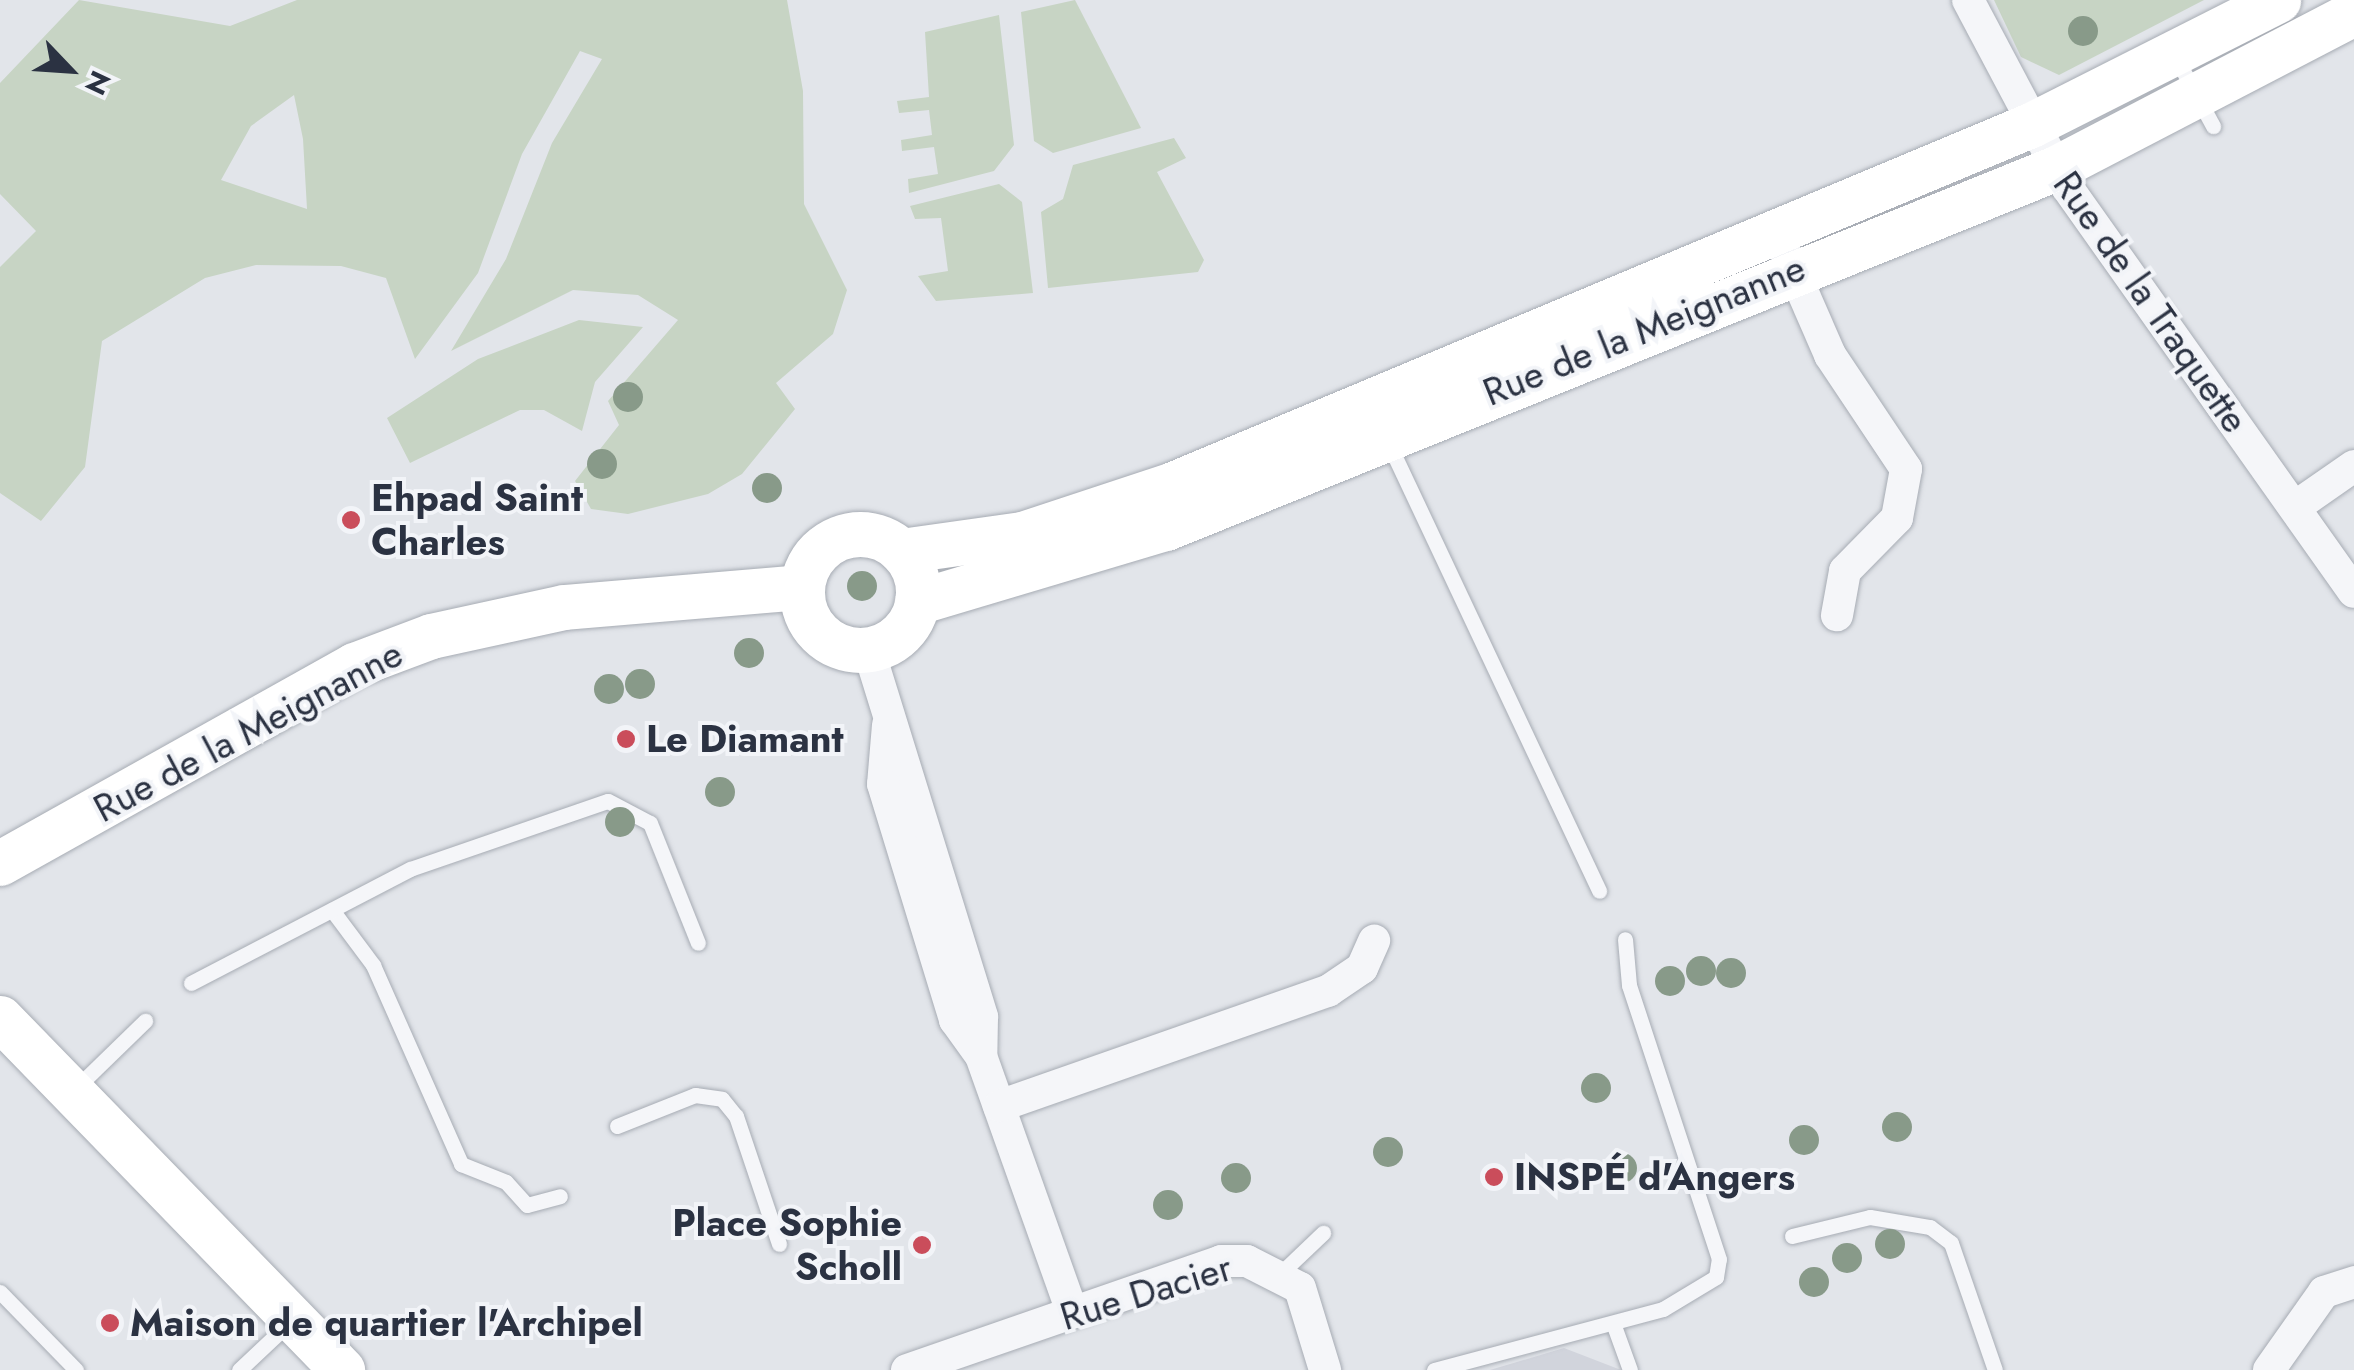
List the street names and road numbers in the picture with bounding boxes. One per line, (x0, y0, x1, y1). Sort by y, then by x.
street label: Rue de la Traquette (2044, 163, 2258, 441)
street label: Rue de la Meignanne (1477, 245, 1811, 415)
street label: Rue de la Meignanne (86, 630, 410, 832)
street label: Rue Dacier (1055, 1244, 1237, 1340)

